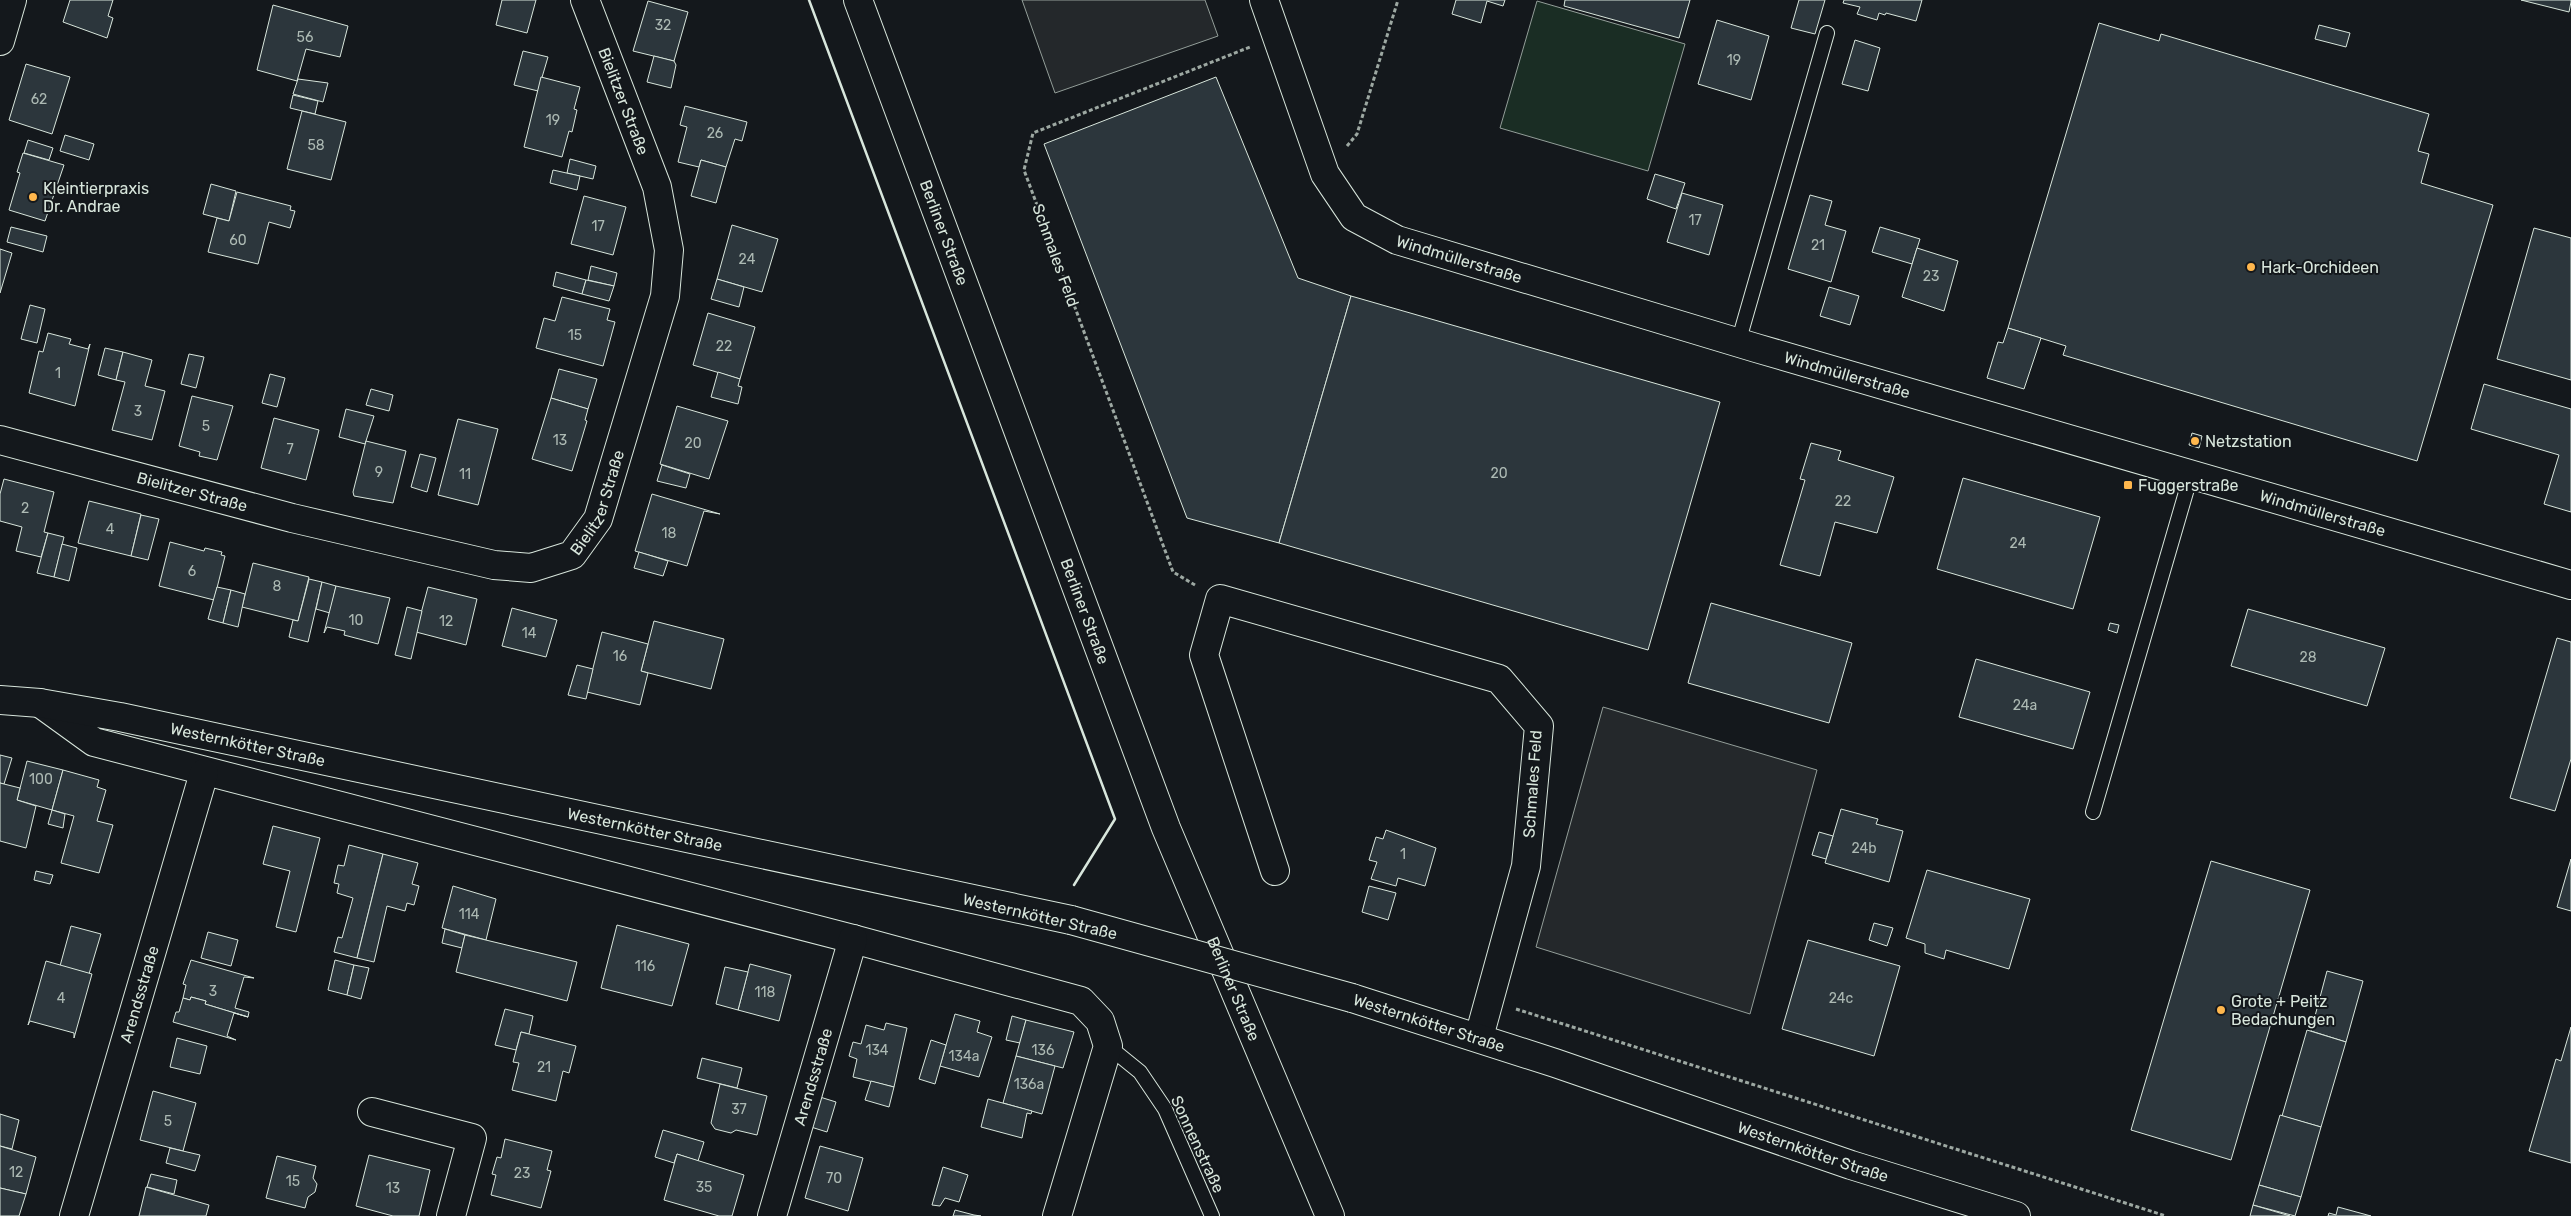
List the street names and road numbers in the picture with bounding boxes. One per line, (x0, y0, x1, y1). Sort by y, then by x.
street label: Bielitzer Straße (594, 45, 653, 158)
street label: Berliner Straße (916, 177, 972, 288)
street label: Schmales Feld (1028, 201, 1083, 309)
street label: Windmüllerstraße (1394, 231, 1524, 287)
street label: Windmüllerstraße (1782, 348, 1912, 402)
street label: Bielitzer Straße (566, 448, 628, 559)
street label: Bielitzer Straße (135, 468, 250, 516)
street label: Windmüllerstraße (2257, 486, 2388, 541)
street label: Berliner Straße (1057, 556, 1113, 667)
street label: Westernkötter Straße (168, 719, 327, 771)
street label: Schmales Feld (1519, 729, 1546, 839)
street label: Westernkötter Straße (565, 804, 724, 855)
street label: Westernkötter Straße (961, 889, 1119, 944)
street label: Berliner Straße (1203, 934, 1264, 1044)
street label: Arendsstraße (116, 943, 163, 1045)
street label: Westernkötter Straße (1351, 990, 1507, 1056)
street label: Arendsstraße (790, 1026, 836, 1128)
street label: Sonnenstraße (1167, 1093, 1228, 1196)
street label: Westernkötter Straße (1735, 1118, 1891, 1186)

